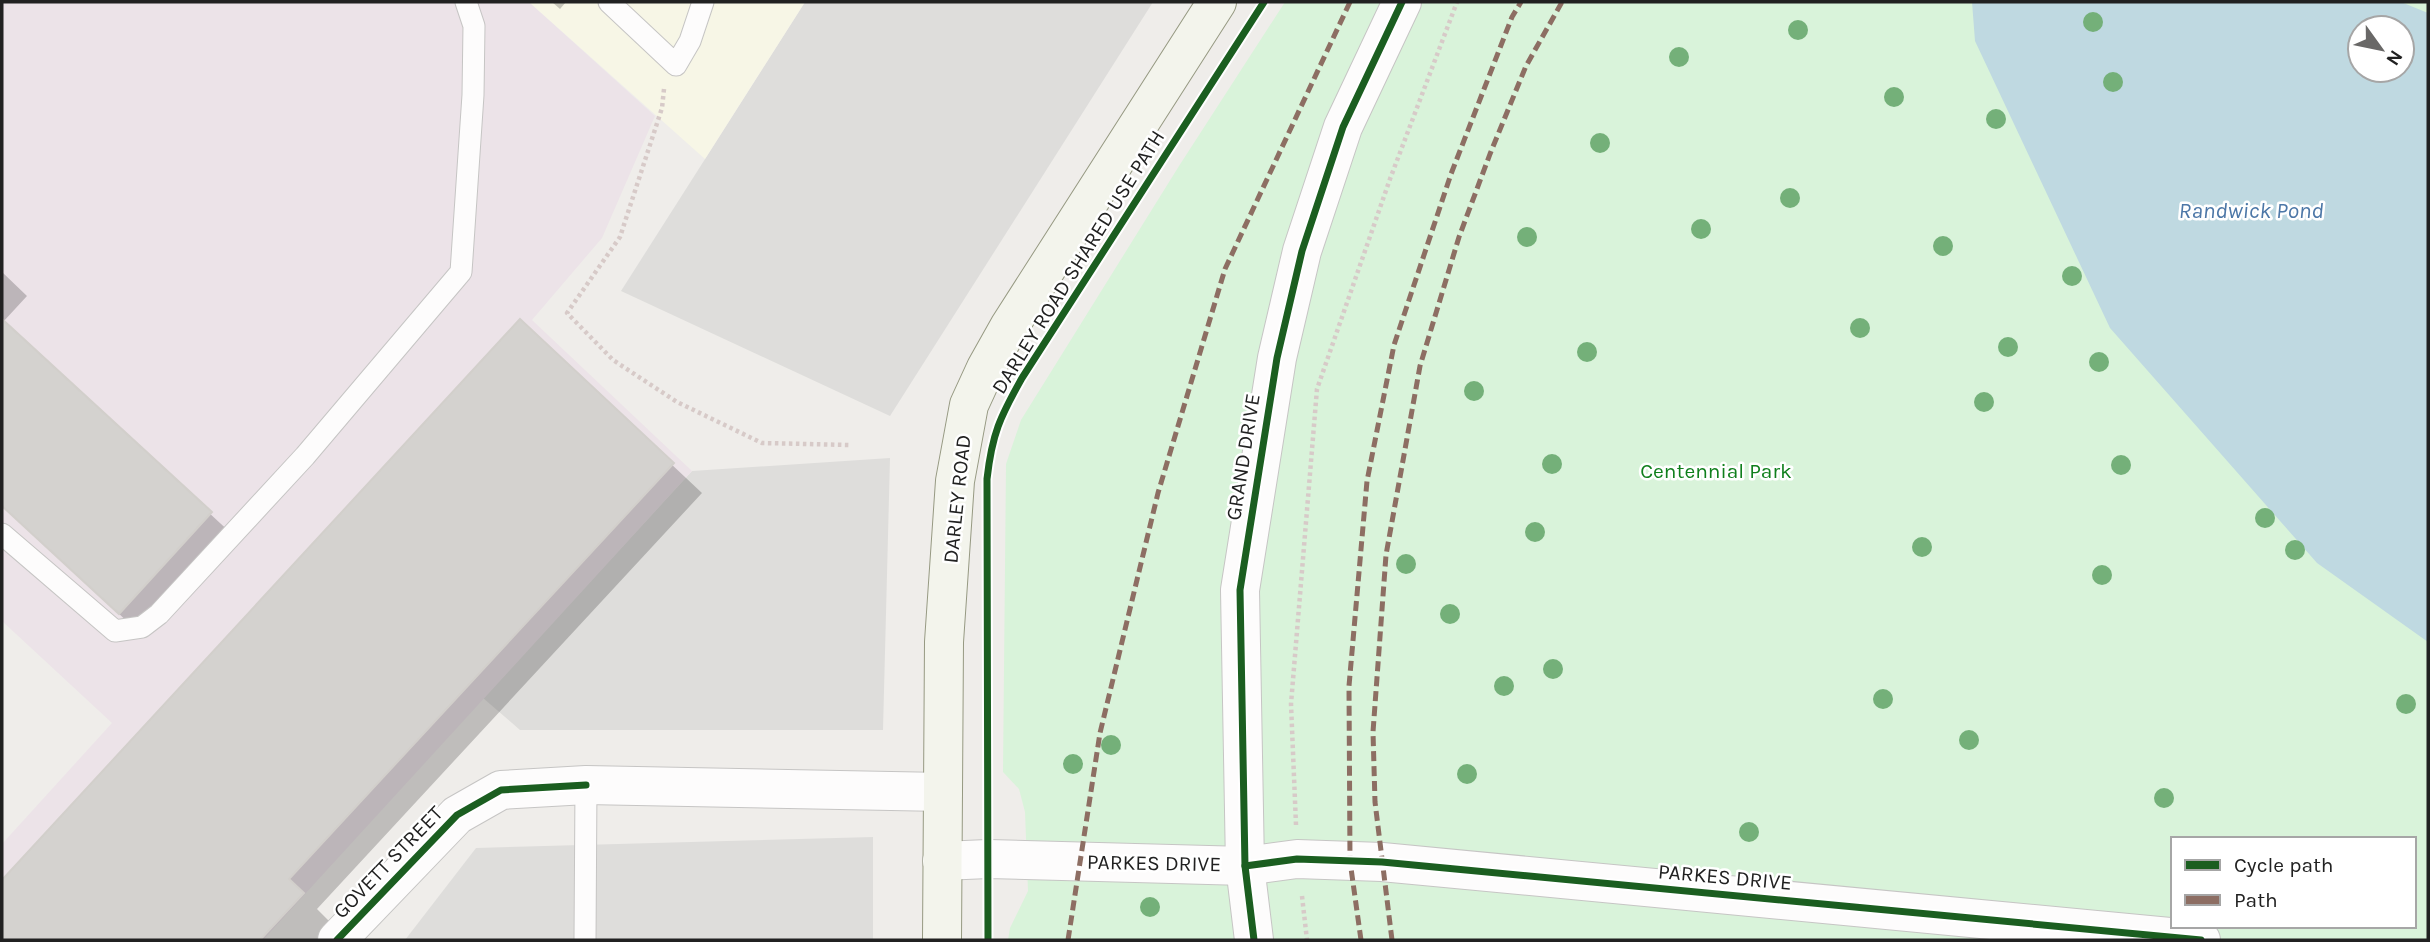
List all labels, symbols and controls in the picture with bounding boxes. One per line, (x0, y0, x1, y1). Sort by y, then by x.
north arrow (2346, 14, 2416, 84)
text: N (2381, 46, 2407, 69)
street label: DARLEY ROAD SHARED USE PATH (987, 126, 1169, 398)
water label: Randwick Pond (2178, 197, 2324, 224)
street label: GRAND DRIVE (1221, 392, 1265, 522)
street label: DARLEY ROAD (938, 433, 976, 565)
park label: Centennial Park (1640, 459, 1792, 483)
street label: GOVETT STREET (328, 801, 448, 923)
legend (2171, 837, 2416, 928)
street label: PARKES DRIVE (1087, 850, 1221, 876)
text: Cycle path (2234, 853, 2334, 877)
street label: PARKES DRIVE (1657, 859, 1793, 895)
text: Path (2234, 888, 2278, 912)

